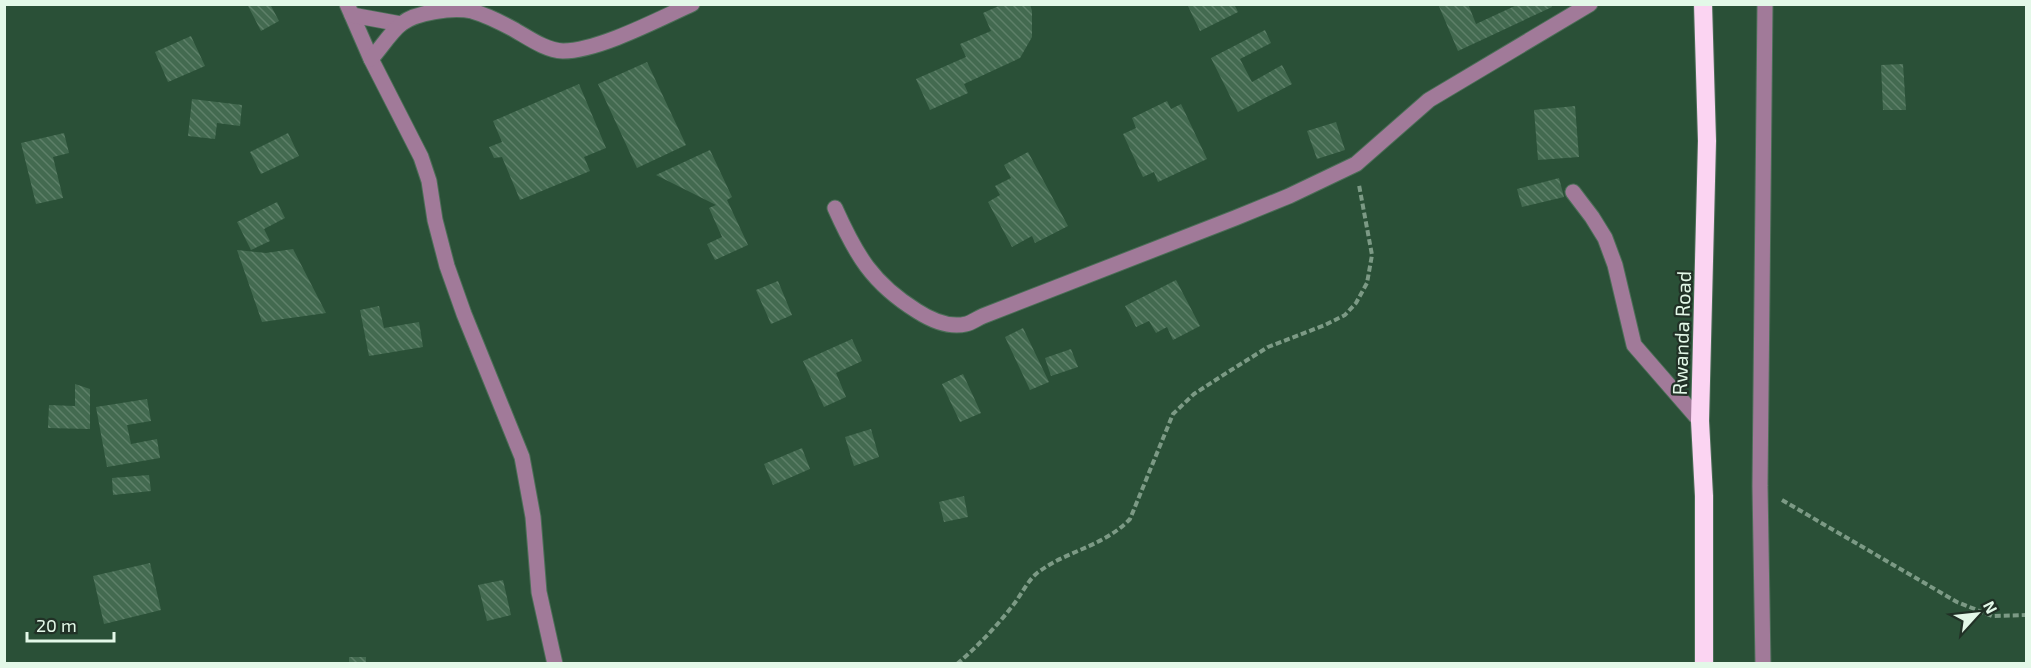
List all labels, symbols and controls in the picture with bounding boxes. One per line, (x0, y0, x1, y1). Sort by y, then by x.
street label: Rwanda Road (1667, 270, 1695, 396)
north arrow (1947, 584, 2007, 644)
text: N (1980, 597, 2002, 616)
scale bar (27, 605, 114, 643)
text: 20 m (36, 614, 77, 636)

